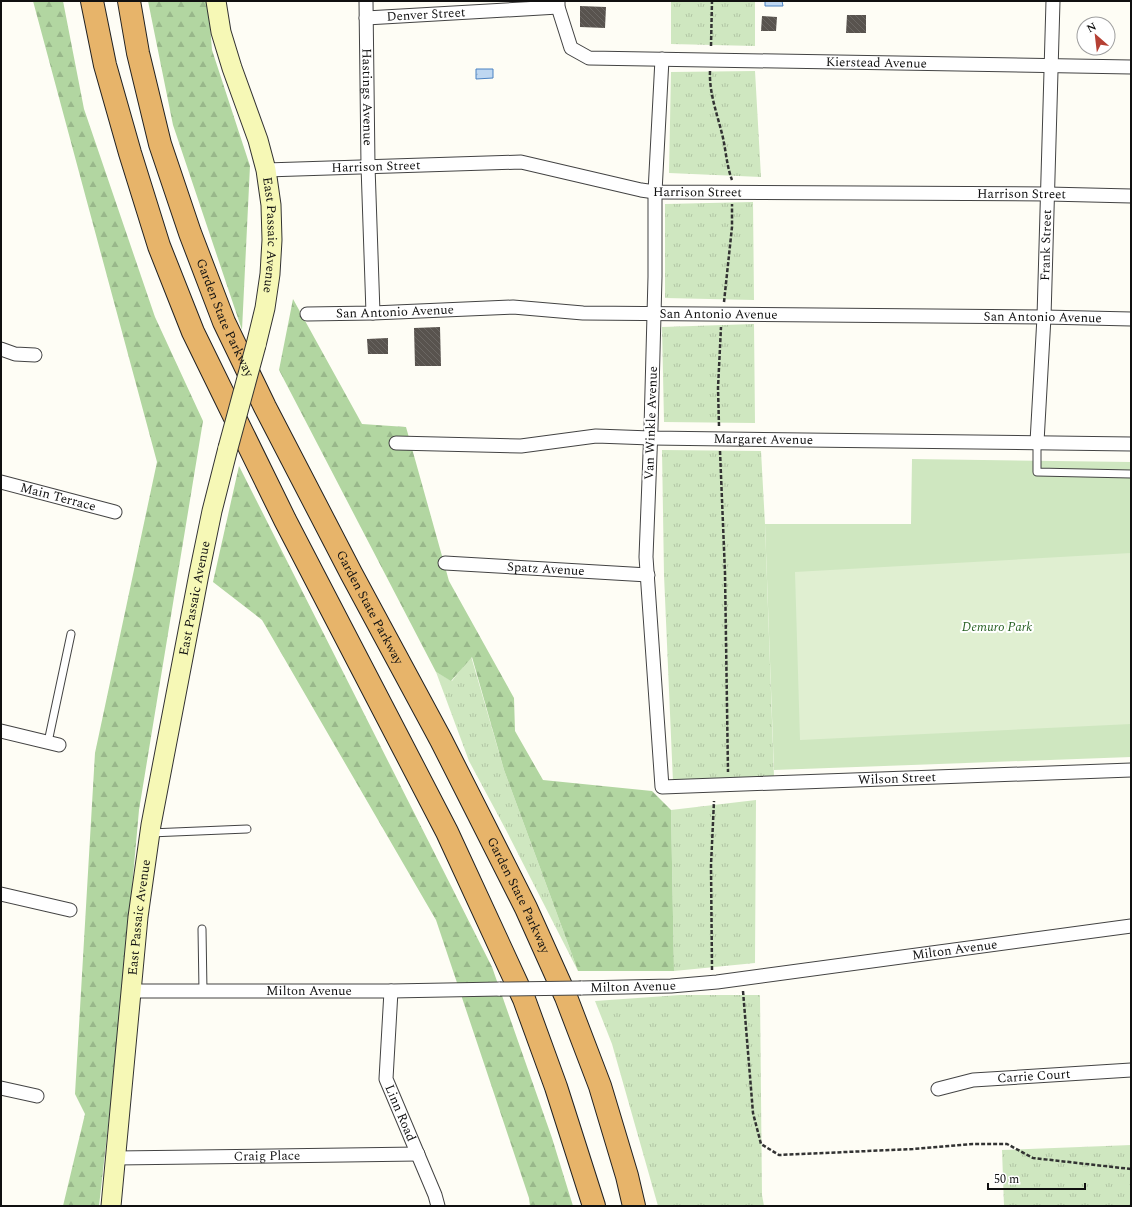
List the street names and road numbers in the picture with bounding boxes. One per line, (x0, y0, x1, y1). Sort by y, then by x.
street label: Denver Street (386, 2, 466, 27)
street label: Hastings Avenue (357, 48, 378, 146)
street label: Kierstead Avenue (826, 52, 927, 74)
street label: Harrison Street (331, 155, 421, 178)
street label: East Passaic Avenue (257, 176, 282, 294)
street label: Harrison Street (653, 182, 742, 202)
street label: Harrison Street (977, 184, 1067, 204)
street label: Frank Street (1035, 209, 1057, 281)
street label: Garden State Parkway (191, 256, 259, 381)
street label: San Antonio Avenue (336, 300, 454, 324)
street label: San Antonio Avenue (659, 304, 778, 325)
street label: San Antonio Avenue (983, 306, 1102, 328)
street label: Van Winkle Avenue (639, 366, 663, 480)
street label: Margaret Avenue (713, 429, 813, 450)
street label: Main Terrace (18, 477, 98, 517)
street label: East Passaic Avenue (174, 539, 216, 657)
street label: Garden State Parkway (331, 547, 409, 669)
street label: Spatz Avenue (506, 557, 585, 581)
street label: Wilson Street (858, 767, 937, 790)
street label: Garden State Parkway (482, 833, 555, 957)
street label: East Passaic Avenue (123, 858, 156, 976)
street label: Milton Avenue (911, 934, 998, 966)
street label: Milton Avenue (590, 976, 677, 998)
street label: Milton Avenue (266, 981, 352, 1001)
street label: Carrie Court (997, 1064, 1071, 1088)
street label: Linn Road (379, 1081, 421, 1144)
street label: Craig Place (234, 1146, 300, 1166)

